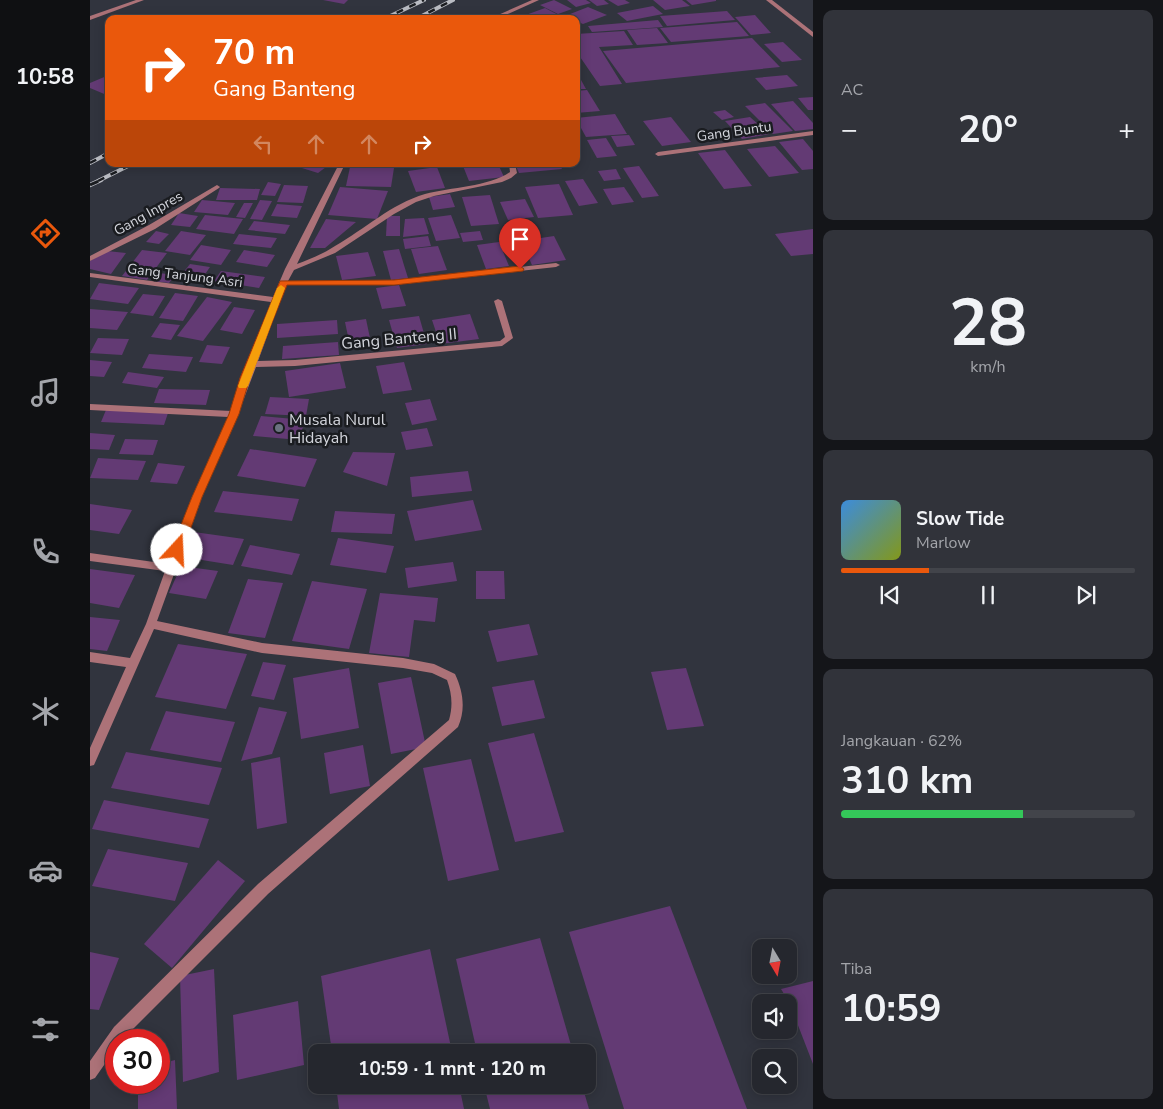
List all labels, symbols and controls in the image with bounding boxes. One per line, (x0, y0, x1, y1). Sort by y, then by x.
text: 70 m (213, 29, 295, 76)
icon: right (130, 35, 195, 100)
text: 10:58 (16, 62, 74, 92)
text: Gang Banteng (213, 74, 355, 104)
text: AC (841, 79, 863, 101)
text: 20° (958, 104, 1018, 155)
text: − (841, 111, 858, 149)
text: + (1118, 111, 1135, 149)
street label: Gang Buntu (695, 117, 773, 146)
icon: left (249, 130, 277, 158)
icon: ahead (302, 130, 330, 158)
icon: ahead (355, 130, 383, 158)
icon: right (408, 130, 436, 158)
street label: Gang Inpres (110, 187, 186, 240)
icon: directions (28, 216, 63, 251)
pin (499, 218, 541, 269)
icon: arrive (506, 225, 534, 253)
street label: Gang Tanjung Asri (126, 259, 244, 292)
text: 28 (949, 279, 1027, 368)
street label: Gang Banteng II (340, 323, 458, 355)
text: km/h (970, 356, 1006, 378)
icon: music (28, 375, 63, 410)
place label: Musala Nurul Hidayah (289, 409, 386, 449)
marker: Musala Nurul Hidayah (273, 422, 285, 434)
text: Slow Tide (916, 506, 1004, 532)
position arrow (150, 523, 202, 575)
text: Marlow (916, 532, 971, 554)
icon: phone (28, 534, 63, 569)
icon: previous (876, 581, 904, 609)
icon: pause (974, 581, 1002, 609)
icon: next (1072, 581, 1100, 609)
icon: climate (28, 694, 63, 729)
text: Jangkauan · 62% (841, 730, 962, 752)
text: 310 km (841, 755, 973, 806)
icon: car (28, 853, 63, 888)
north arrow (752, 939, 798, 984)
map controls (752, 939, 797, 1094)
text: Tiba (841, 958, 872, 980)
text: 10:59 (841, 983, 942, 1034)
button: sound (752, 994, 797, 1039)
icon: filters (28, 1012, 63, 1047)
speed limit sign: 30 (105, 1029, 170, 1094)
button: search (752, 1049, 797, 1094)
text: 10:59 · 1 mnt · 120 m (358, 1056, 546, 1082)

